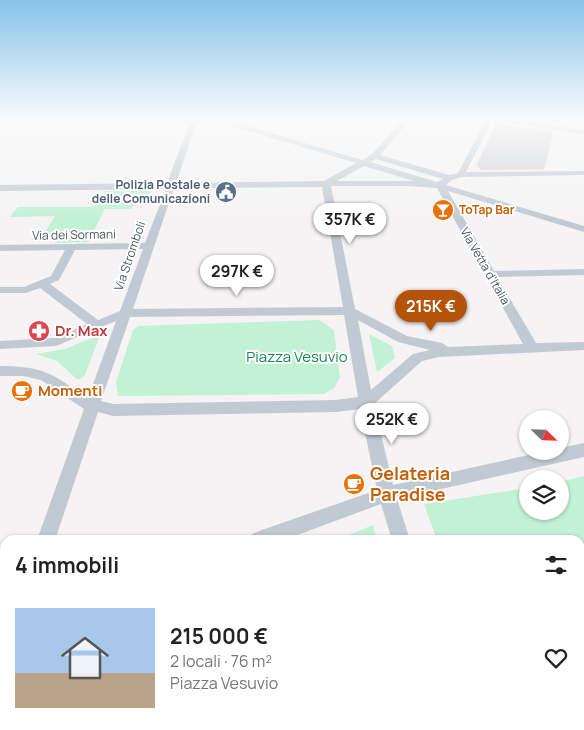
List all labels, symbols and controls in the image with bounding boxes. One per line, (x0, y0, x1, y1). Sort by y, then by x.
place label: Polizia Postale e delle Comunicazioni (92, 176, 210, 207)
public building icon: Polizia Postale e delle Comunicazioni (214, 180, 238, 204)
bar icon: ToTap Bar (431, 198, 455, 222)
place label: ToTap Bar (459, 201, 515, 218)
pin: 357K € (309, 202, 391, 245)
text: 357K € (324, 208, 376, 230)
street label: Via Stromboli (110, 219, 149, 293)
street label: Via Vetta d'Italia (456, 224, 514, 307)
street label: Via dei Sormani (32, 225, 116, 244)
pin: 297K € (196, 254, 278, 297)
text: 297K € (211, 260, 263, 282)
pin: 215K € (390, 290, 472, 332)
text: 215K € (406, 295, 456, 317)
pharmacy icon: Dr. Max (27, 319, 51, 343)
place label: Dr. Max (55, 320, 108, 341)
park label: Piazza Vesuvio (246, 346, 348, 367)
cafe icon: Momenti (10, 379, 34, 403)
place label: Momenti (38, 380, 102, 401)
pin: 252K € (351, 402, 433, 445)
text: 252K € (366, 408, 418, 430)
north arrow (519, 410, 569, 460)
map controls (519, 410, 569, 520)
place label: Gelateria Paradise (370, 461, 450, 506)
button: layers (519, 470, 569, 520)
cafe icon: Gelateria Paradise (342, 472, 366, 496)
text: 4 immobili (15, 551, 119, 579)
icon: filters (542, 551, 570, 579)
text: 215 000 € (170, 622, 268, 650)
icon: home (55, 628, 115, 688)
icon: heart (542, 644, 570, 672)
text: 2 locali · 76 m² (170, 650, 272, 672)
text: Piazza Vesuvio (170, 672, 278, 694)

